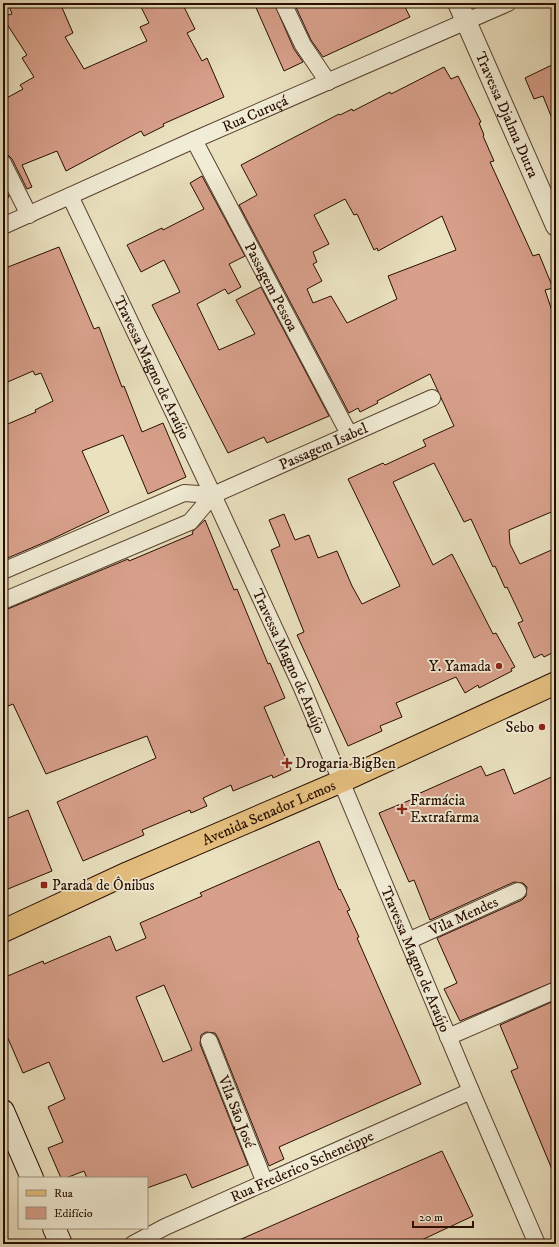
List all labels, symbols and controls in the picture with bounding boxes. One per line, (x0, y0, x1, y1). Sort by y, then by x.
street label: Travessa Djalma Dutra (471, 49, 543, 182)
street label: Rua Curuçá (219, 91, 292, 137)
street label: Passagem Pessoa (240, 239, 303, 335)
street label: Travessa Magno de Araújo (109, 293, 194, 442)
street label: Passagem Isabel (276, 419, 371, 475)
street label: Travessa Magno de Araújo (248, 586, 329, 736)
place label: Y. Yamada (429, 657, 492, 676)
marker: Y. Yamada (494, 661, 504, 671)
place label: Sebo (506, 718, 534, 737)
marker: Sebo (537, 722, 547, 732)
place label: Drogaria BigBen (295, 754, 396, 773)
marker: Drogaria BigBen (282, 758, 292, 768)
street label: Avenida Senador Lemos (199, 776, 339, 850)
place label: Farmácia Extrafarma (410, 791, 480, 827)
marker: Farmácia Extrafarma (397, 804, 407, 814)
place label: Parada de Ônibus (52, 876, 155, 895)
marker: Parada de Ônibus (39, 880, 49, 890)
street label: Travessa Magno de Araújo (376, 883, 454, 1035)
street label: Vila Mendes (425, 892, 501, 941)
street label: Vila São José (213, 1072, 260, 1152)
street label: Rua Frederico Scheneippe (227, 1127, 377, 1207)
legend (18, 1177, 148, 1229)
text: Rua (54, 1186, 74, 1201)
scale bar (413, 1203, 473, 1229)
text: Edifício (54, 1206, 93, 1221)
text: 20 m (419, 1210, 443, 1225)

